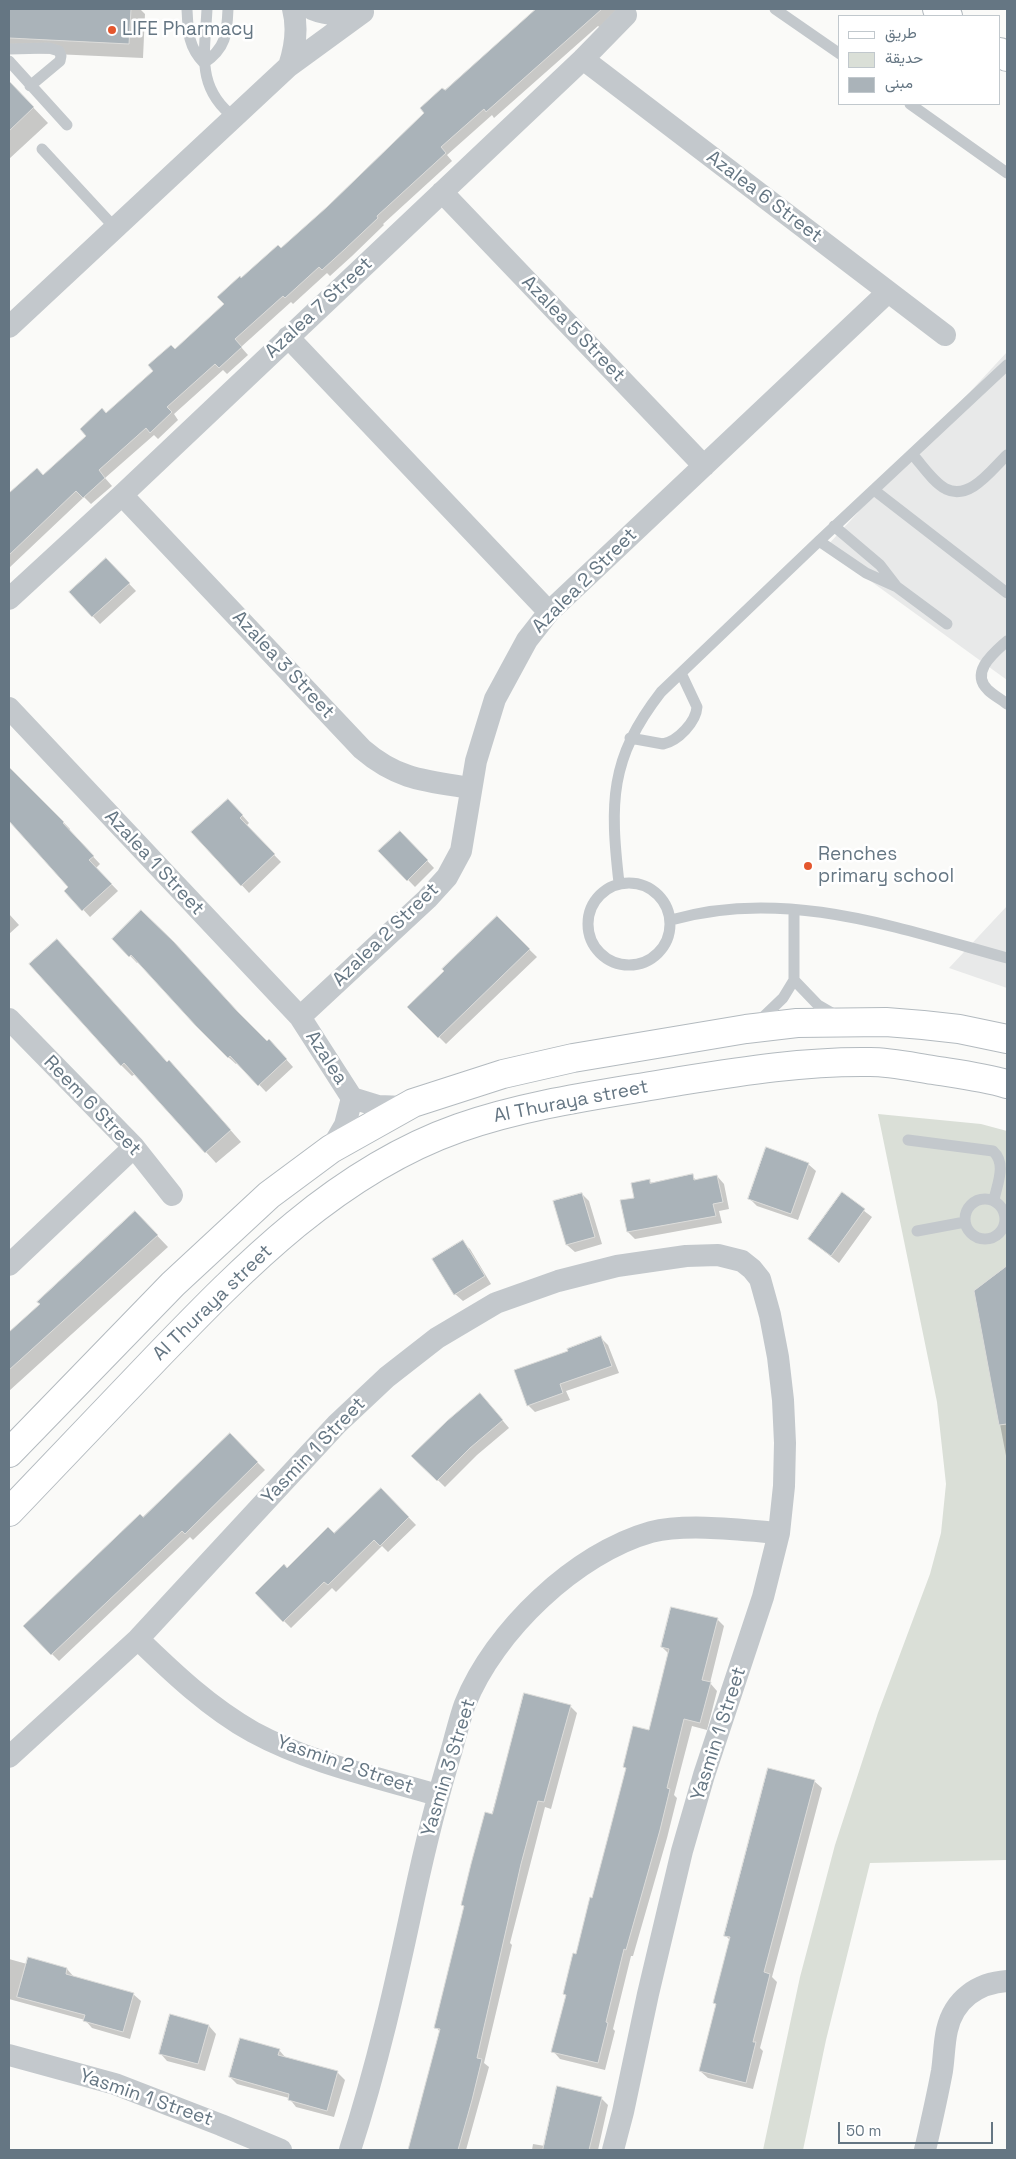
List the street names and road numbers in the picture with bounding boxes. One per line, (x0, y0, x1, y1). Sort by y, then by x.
street label: Azalea 6 Street (702, 146, 826, 248)
street label: Azalea 7 Street (261, 253, 377, 363)
street label: Azalea 5 Street (517, 271, 629, 387)
street label: Azalea 2 Street (528, 524, 642, 638)
street label: Azalea 3 Street (227, 606, 339, 724)
street label: Azalea 1 Street (100, 806, 208, 920)
street label: Azalea 2 Street (328, 879, 444, 991)
street label: Azalea (300, 1027, 352, 1089)
street label: Reem 6 Street (39, 1051, 145, 1161)
street label: Al Thuraya street (492, 1076, 650, 1128)
street label: Al Thuraya street (149, 1240, 277, 1366)
street label: Yasmin 1 Street (257, 1393, 371, 1509)
street label: Yasmin 1 Street (687, 1664, 751, 1804)
street label: Yasmin 3 Street (417, 1696, 481, 1840)
street label: Yasmin 2 Street (274, 1731, 416, 1799)
street label: Yasmin 1 Street (76, 2065, 216, 2131)

